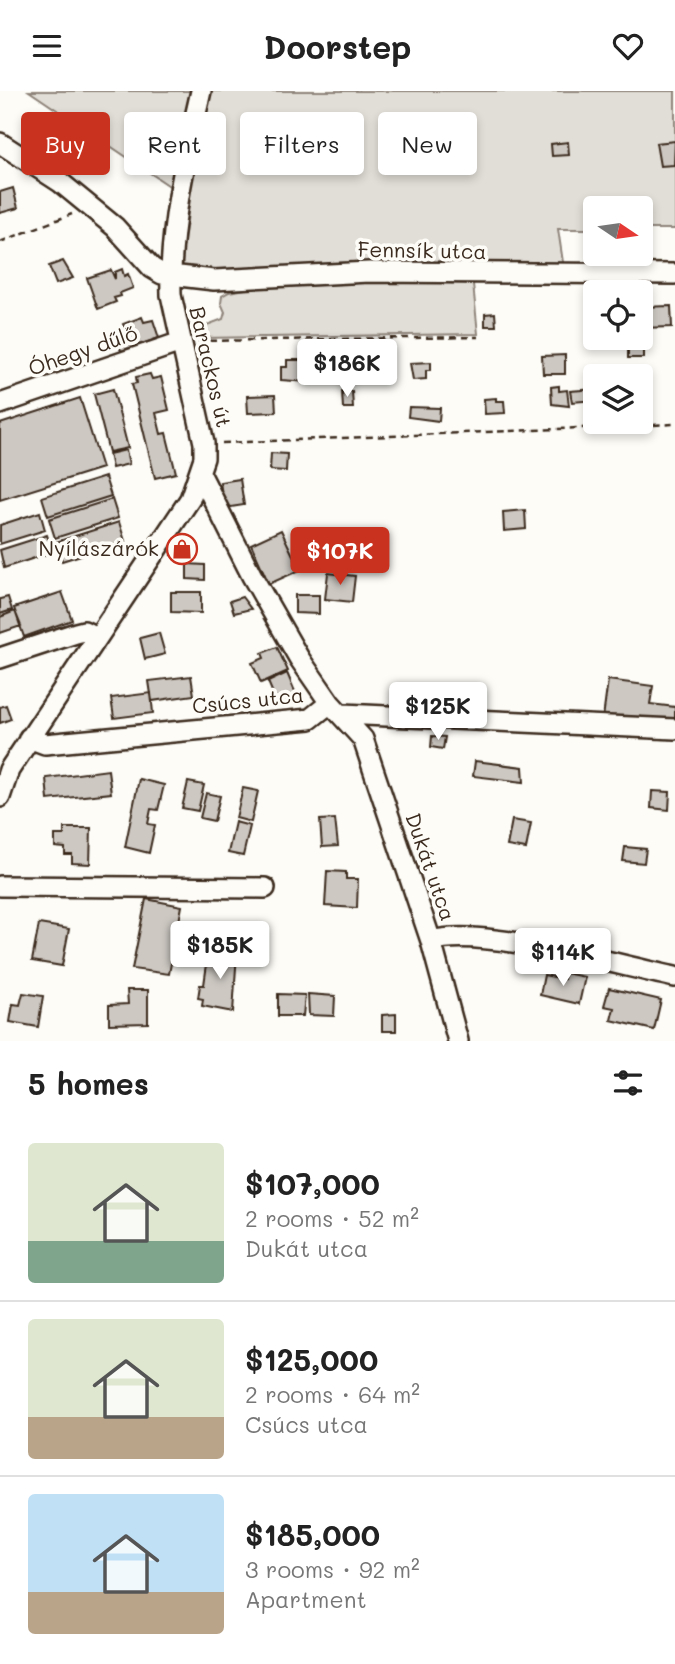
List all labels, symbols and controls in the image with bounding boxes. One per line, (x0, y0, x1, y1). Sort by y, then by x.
text: Doorstep (263, 25, 412, 67)
icon: menu (28, 27, 66, 65)
icon: heart (609, 27, 647, 65)
chip: Buy (21, 112, 110, 175)
chip: Rent (124, 112, 226, 175)
chip: Filters (240, 112, 364, 175)
chip: New (378, 112, 477, 175)
north arrow (583, 196, 653, 266)
map controls (583, 196, 653, 434)
street label: Fennsík utca (357, 235, 487, 264)
button: locate (583, 280, 653, 350)
street label: Barackos út (184, 304, 238, 430)
street label: Óhegy dűlő (24, 318, 141, 381)
pin: $186K (298, 339, 396, 399)
text: $186K (313, 347, 381, 377)
button: layers (583, 364, 653, 434)
pin: $107K (291, 527, 389, 587)
shop icon: Nyílászárók (165, 532, 199, 566)
place label: Nyílászárók (38, 534, 159, 561)
text: $107K (306, 535, 374, 565)
street label: Csúcs utca (191, 680, 305, 719)
pin: $125K (389, 683, 487, 742)
text: $125K (405, 690, 471, 720)
street label: Dukát utca (400, 809, 462, 924)
pin: $185K (171, 921, 269, 981)
text: $185K (186, 929, 254, 959)
pin: $114K (514, 929, 612, 988)
text: $114K (531, 936, 595, 966)
text: 5 homes (28, 1063, 149, 1103)
icon: filters (609, 1064, 647, 1102)
text: $107,000 (245, 1163, 380, 1203)
icon: home (84, 1171, 168, 1255)
text: 2 rooms · 52 m² (245, 1203, 419, 1233)
text: Dukát utca (245, 1233, 368, 1263)
text: $125,000 (245, 1339, 378, 1379)
icon: home (84, 1347, 168, 1431)
text: 2 rooms · 64 m² (245, 1379, 420, 1409)
text: Csúcs utca (245, 1409, 368, 1439)
text: $185,000 (245, 1514, 380, 1554)
icon: home (84, 1522, 168, 1606)
text: 3 rooms · 92 m² (245, 1554, 420, 1584)
text: Apartment (245, 1584, 367, 1614)

